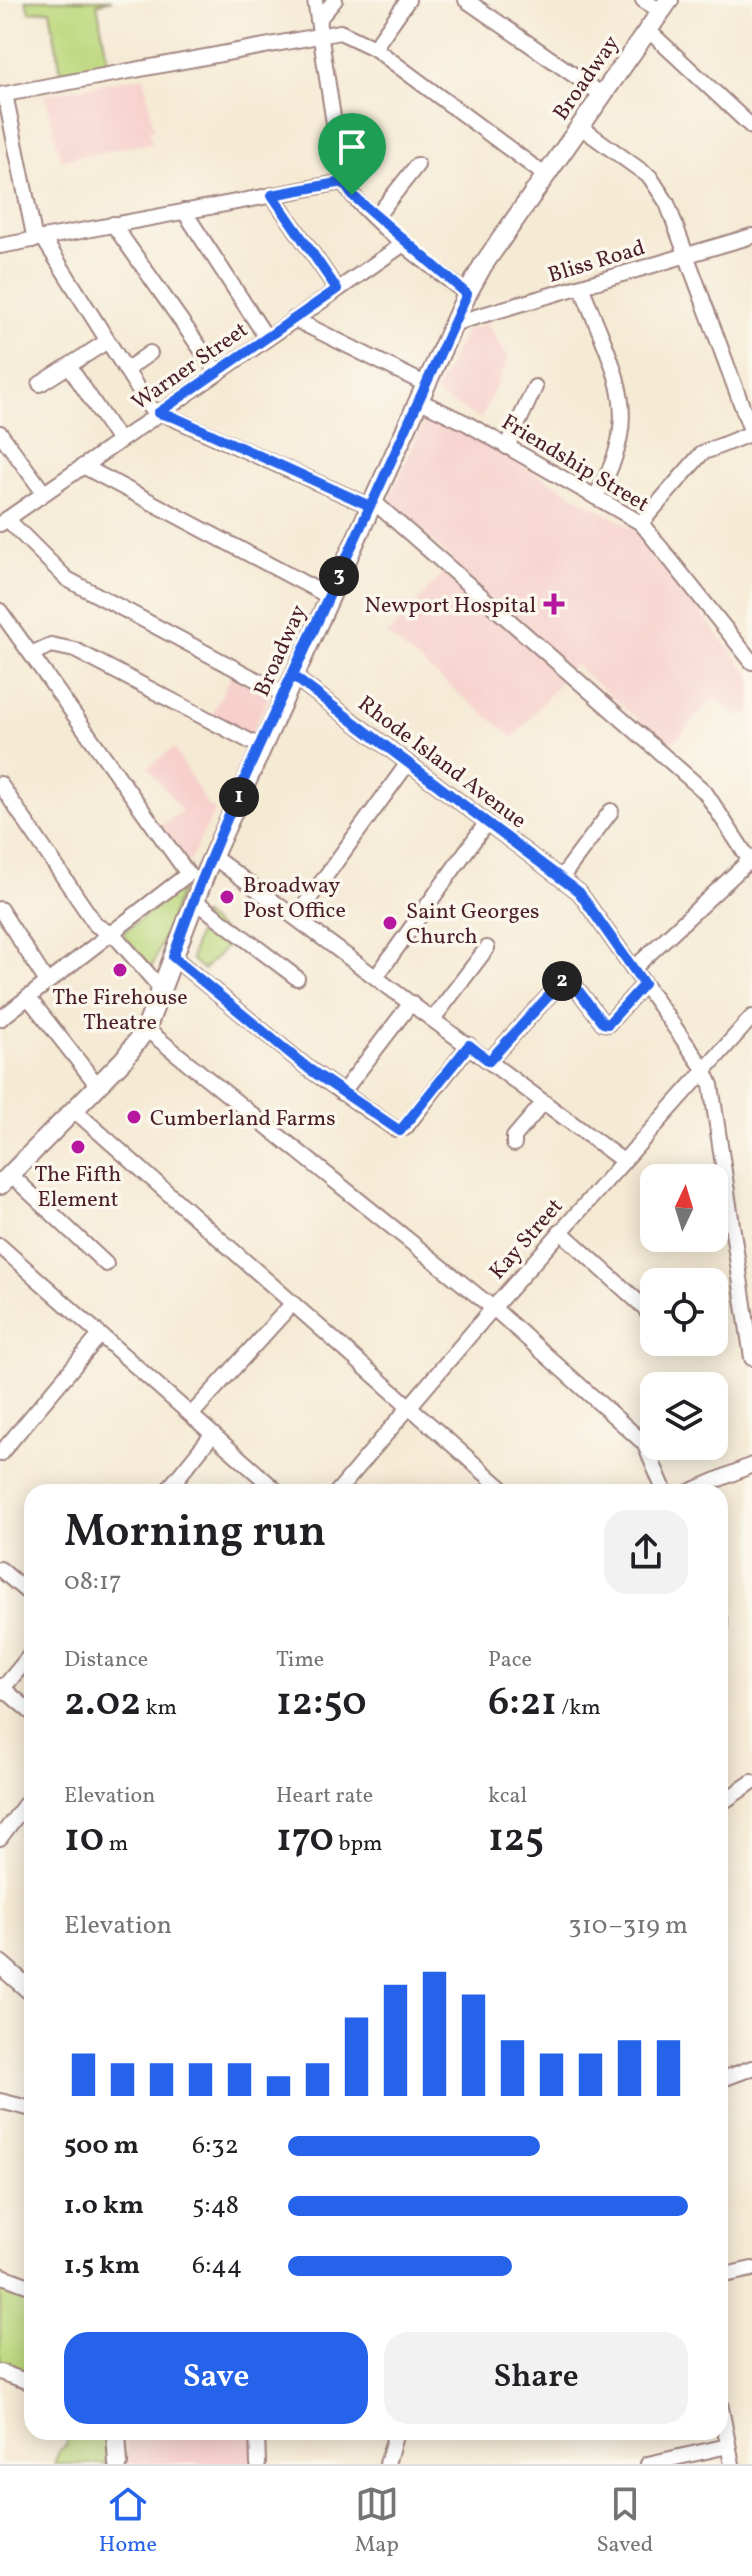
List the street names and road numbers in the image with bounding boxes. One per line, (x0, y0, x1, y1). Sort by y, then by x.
street label: Broadway (546, 30, 628, 127)
street label: Bliss Road (544, 233, 649, 292)
street label: Warner Street (126, 315, 255, 419)
street label: Friendship Street (495, 408, 655, 521)
street label: Broadway (247, 600, 315, 702)
street label: Rhode Island Avenue (351, 689, 532, 837)
street label: Kay Street (483, 1192, 571, 1287)

